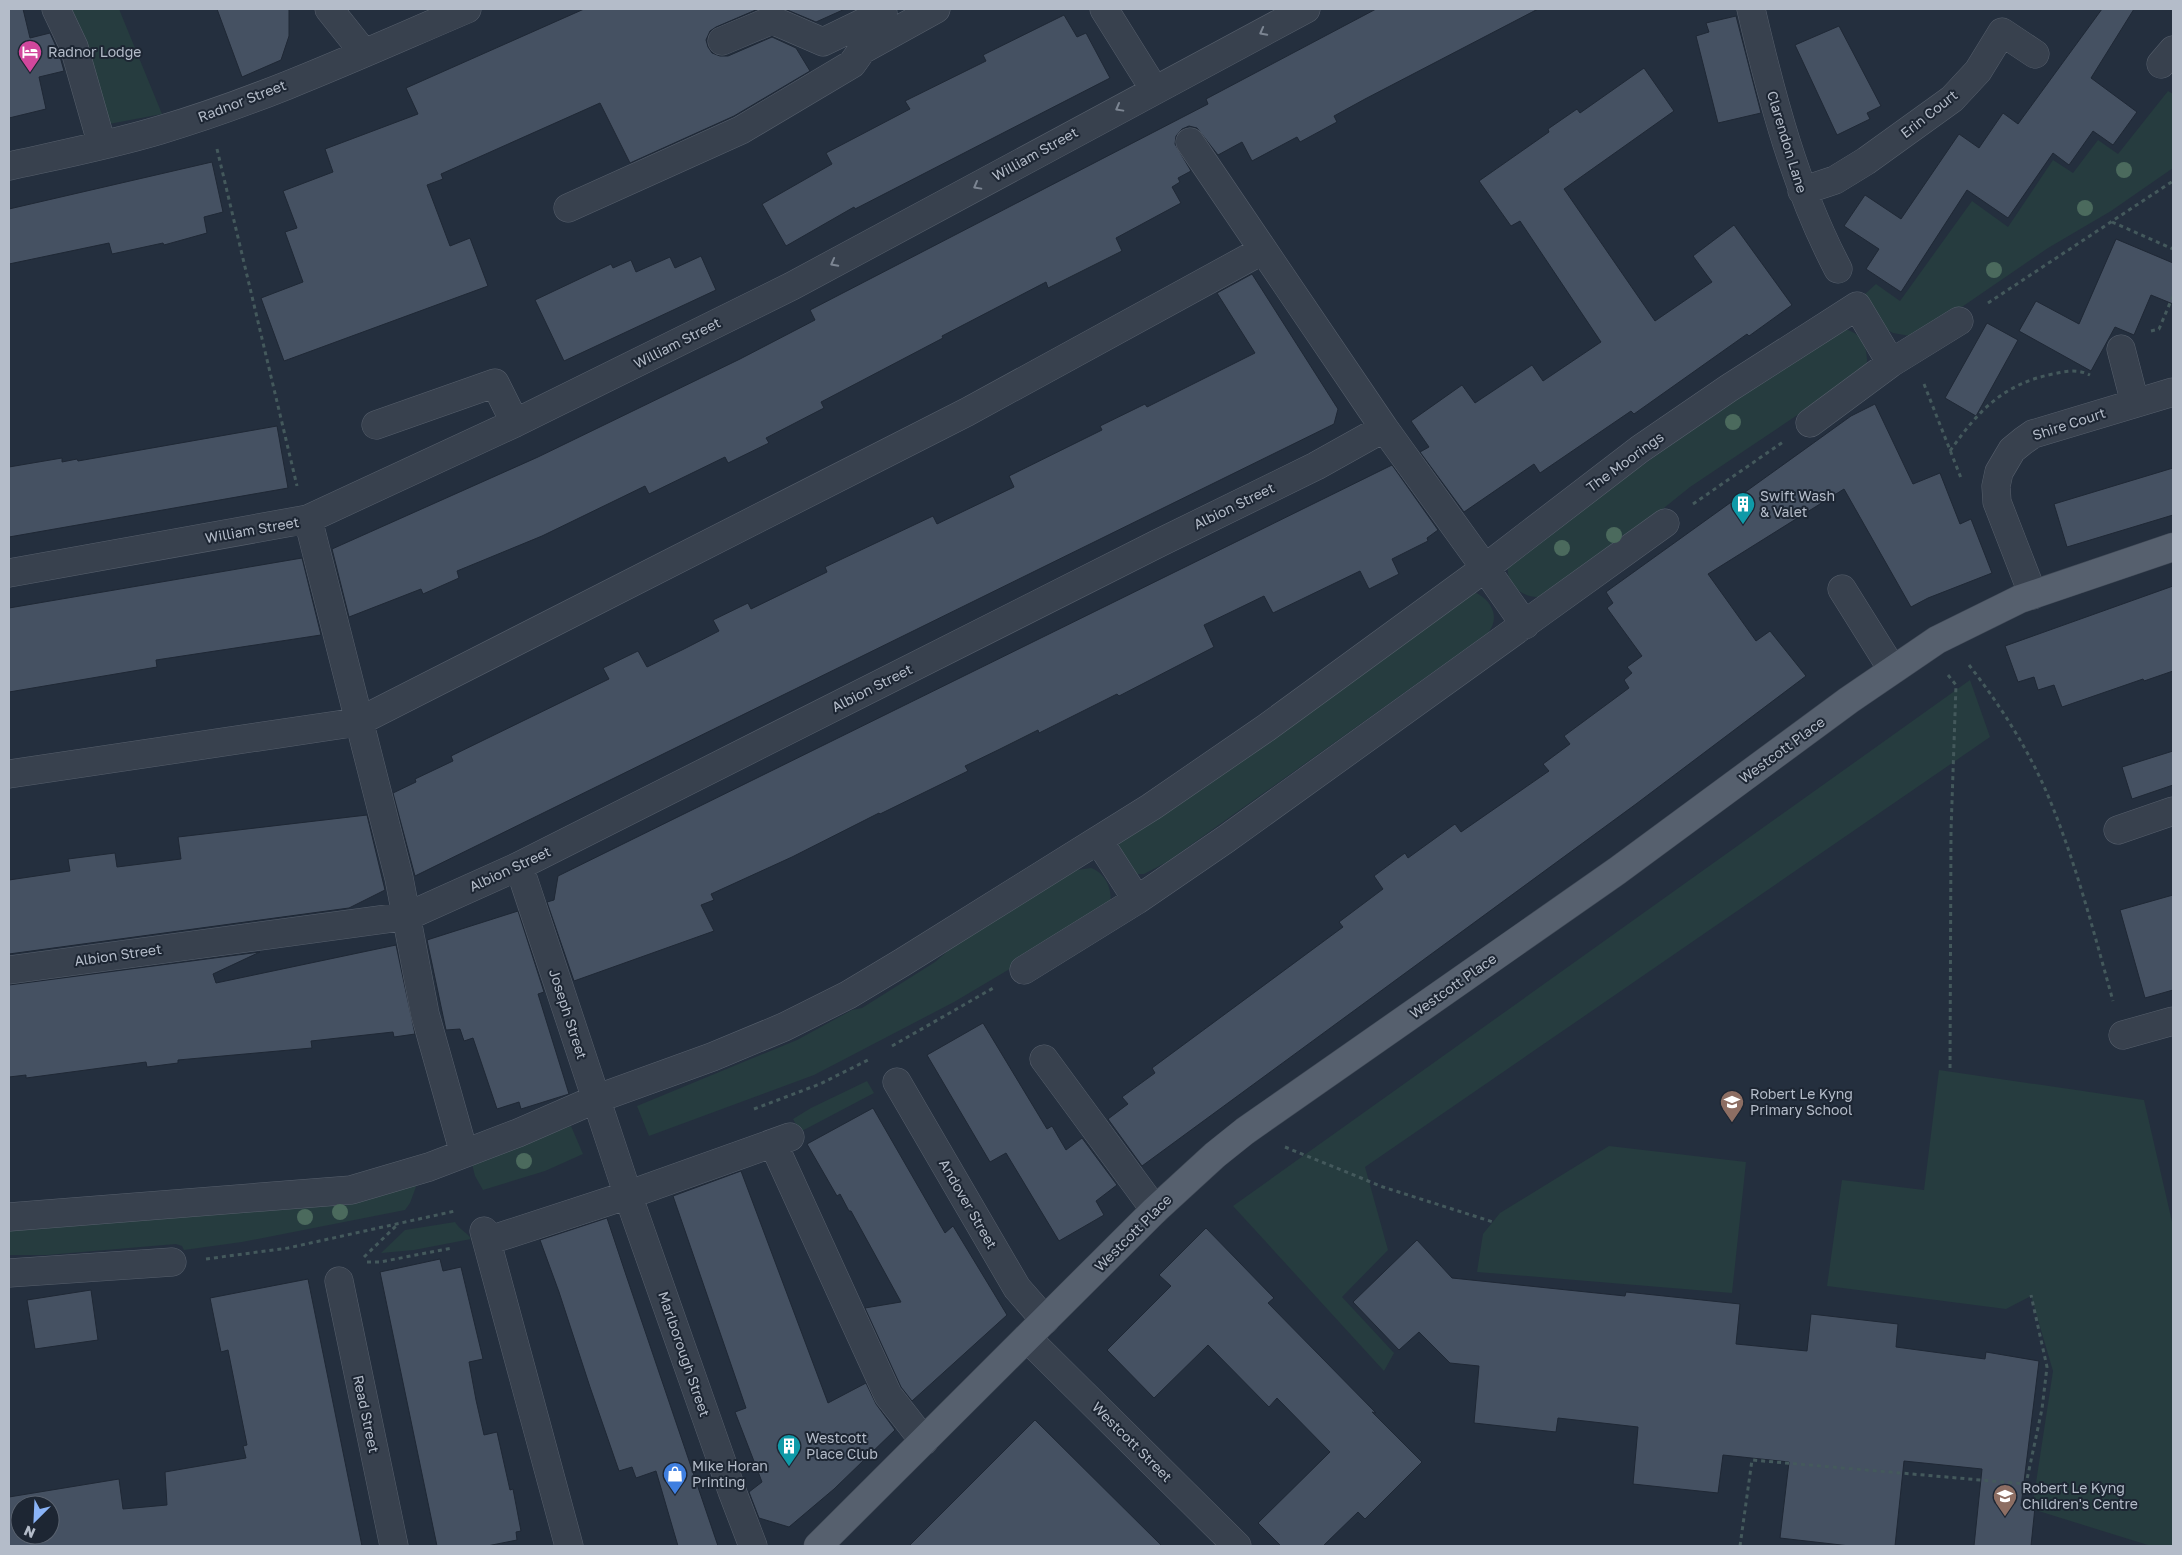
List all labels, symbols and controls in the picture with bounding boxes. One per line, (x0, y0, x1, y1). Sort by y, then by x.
one-way arrow (1259, 26, 1268, 36)
hotel icon: Radnor Lodge (17, 39, 43, 73)
place label: Radnor Lodge (48, 43, 141, 60)
street label: Radnor Street (195, 76, 288, 125)
street label: Erin Court (1897, 86, 1961, 141)
street label: Clarendon Lane (1764, 89, 1811, 195)
one-way arrow (1116, 102, 1125, 112)
street label: William Street (989, 123, 1080, 184)
one-way arrow (973, 180, 982, 190)
one-way arrow (830, 257, 839, 267)
street label: William Street (631, 313, 723, 372)
street label: Shire Court (2030, 404, 2108, 443)
street label: The Moorings (1583, 428, 1667, 495)
street label: Albion Street (1191, 479, 1277, 532)
place label: Swift Wash & Valet (1760, 487, 1835, 520)
building icon: Swift Wash & Valet (1730, 491, 1756, 525)
street label: William Street (204, 513, 300, 546)
street label: Albion Street (829, 660, 915, 715)
street label: Westcott Place (1735, 713, 1828, 786)
street label: Albion Street (466, 842, 553, 895)
street label: Albion Street (73, 940, 163, 969)
street label: Westcott Place (1406, 949, 1499, 1022)
street label: Joseph Street (546, 967, 591, 1061)
place label: Robert Le Kyng Primary School (1750, 1085, 1853, 1118)
school or university icon: Robert Le Kyng Primary School (1719, 1089, 1745, 1123)
street label: Andover Street (936, 1156, 1001, 1252)
street label: Westcott Place (1091, 1191, 1175, 1275)
street label: Marlborough Street (655, 1289, 714, 1419)
street label: Read Street (350, 1374, 383, 1454)
street label: Westcott Street (1089, 1398, 1176, 1485)
place label: Westcott Place Club (806, 1429, 878, 1462)
building icon: Westcott Place Club (776, 1433, 802, 1467)
place label: Mike Horan Printing (692, 1457, 768, 1490)
shop icon: Mike Horan Printing (662, 1461, 688, 1495)
place label: Robert Le Kyng Children's Centre (2022, 1479, 2138, 1512)
school or university icon: Robert Le Kyng Children's Centre (1992, 1483, 2018, 1517)
north arrow (10, 1495, 60, 1545)
text: N (21, 1522, 38, 1542)

